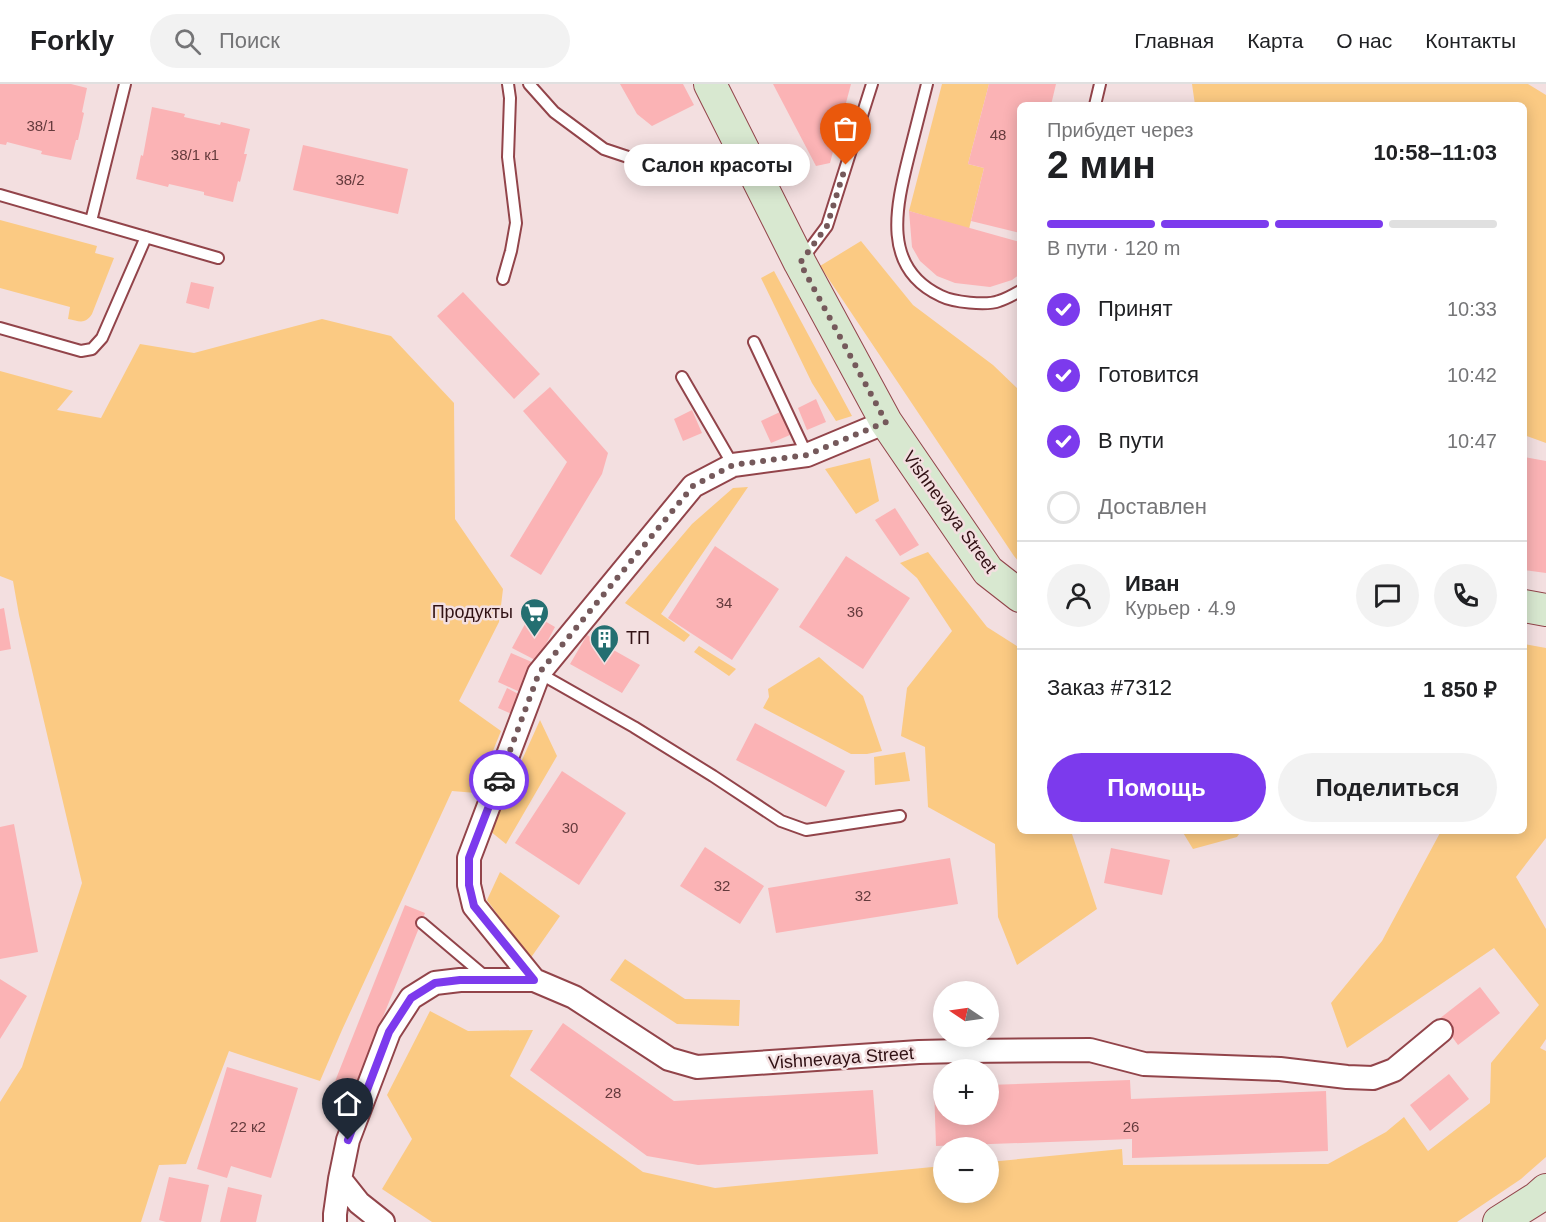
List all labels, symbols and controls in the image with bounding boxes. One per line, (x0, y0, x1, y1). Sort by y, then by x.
search box (150, 14, 570, 68)
text: Forkly (30, 25, 114, 56)
icon: search (171, 25, 204, 58)
text: Поиск (219, 28, 280, 53)
text: Главная (1134, 29, 1214, 52)
text: Карта (1247, 29, 1303, 52)
text: О нас (1336, 29, 1392, 52)
text: Контакты (1425, 29, 1516, 52)
pin (820, 103, 871, 165)
icon: bag (829, 112, 862, 145)
house number: 38/1 (26, 117, 56, 134)
text: Прибудет через (1047, 119, 1193, 141)
house number: 48 (990, 126, 1006, 143)
text: 10:58–11:03 (1373, 140, 1497, 165)
text: 2 мин (1047, 143, 1156, 186)
callout: Салон красоты (624, 144, 810, 186)
house number: 38/1 к1 (171, 146, 219, 163)
text: Салон красоты (641, 154, 793, 176)
house number: 38/2 (335, 171, 365, 188)
text: В пути · 120 m (1047, 237, 1180, 259)
icon: check (1047, 293, 1080, 326)
text: Принят (1098, 296, 1172, 321)
text: 10:33 (1447, 298, 1497, 320)
icon: check (1047, 359, 1080, 392)
text: Готовится (1098, 362, 1199, 387)
text: 10:42 (1447, 364, 1497, 386)
icon: check (1047, 425, 1080, 458)
text: В пути (1098, 428, 1164, 453)
text: 10:47 (1447, 430, 1497, 452)
street label: Vishnevaya Street (899, 447, 1001, 577)
text: Доставлен (1098, 494, 1207, 519)
button: person (1047, 564, 1110, 627)
button: chat (1356, 564, 1419, 627)
button: phone (1434, 564, 1497, 627)
text: Иван (1125, 571, 1180, 596)
house number: 34 (716, 594, 732, 611)
supermarket icon: Продукты (518, 596, 550, 638)
text: Курьер · 4.9 (1125, 597, 1236, 619)
place label: Продукты (432, 602, 513, 622)
house number: 36 (847, 603, 863, 620)
building icon: ТП (589, 622, 621, 664)
place label: ТП (626, 628, 650, 648)
text: Заказ #7312 (1047, 675, 1172, 700)
text: 1 850 ₽ (1423, 677, 1497, 702)
courier (469, 750, 529, 810)
button: Помощь (1047, 753, 1266, 822)
button: Поделиться (1278, 753, 1497, 822)
icon: car (483, 764, 516, 797)
house number: 30 (562, 819, 578, 836)
house number: 32 (714, 877, 730, 894)
house number: 32 (855, 887, 871, 904)
north arrow (933, 981, 999, 1047)
map controls (933, 981, 999, 1203)
street label: Vishnevaya Street (768, 1043, 914, 1073)
button: + (933, 1059, 999, 1125)
pin (322, 1078, 373, 1140)
house number: 28 (605, 1084, 621, 1101)
icon: home (331, 1087, 364, 1120)
house number: 22 к2 (230, 1118, 266, 1135)
house number: 26 (1123, 1118, 1139, 1135)
button: − (933, 1137, 999, 1203)

